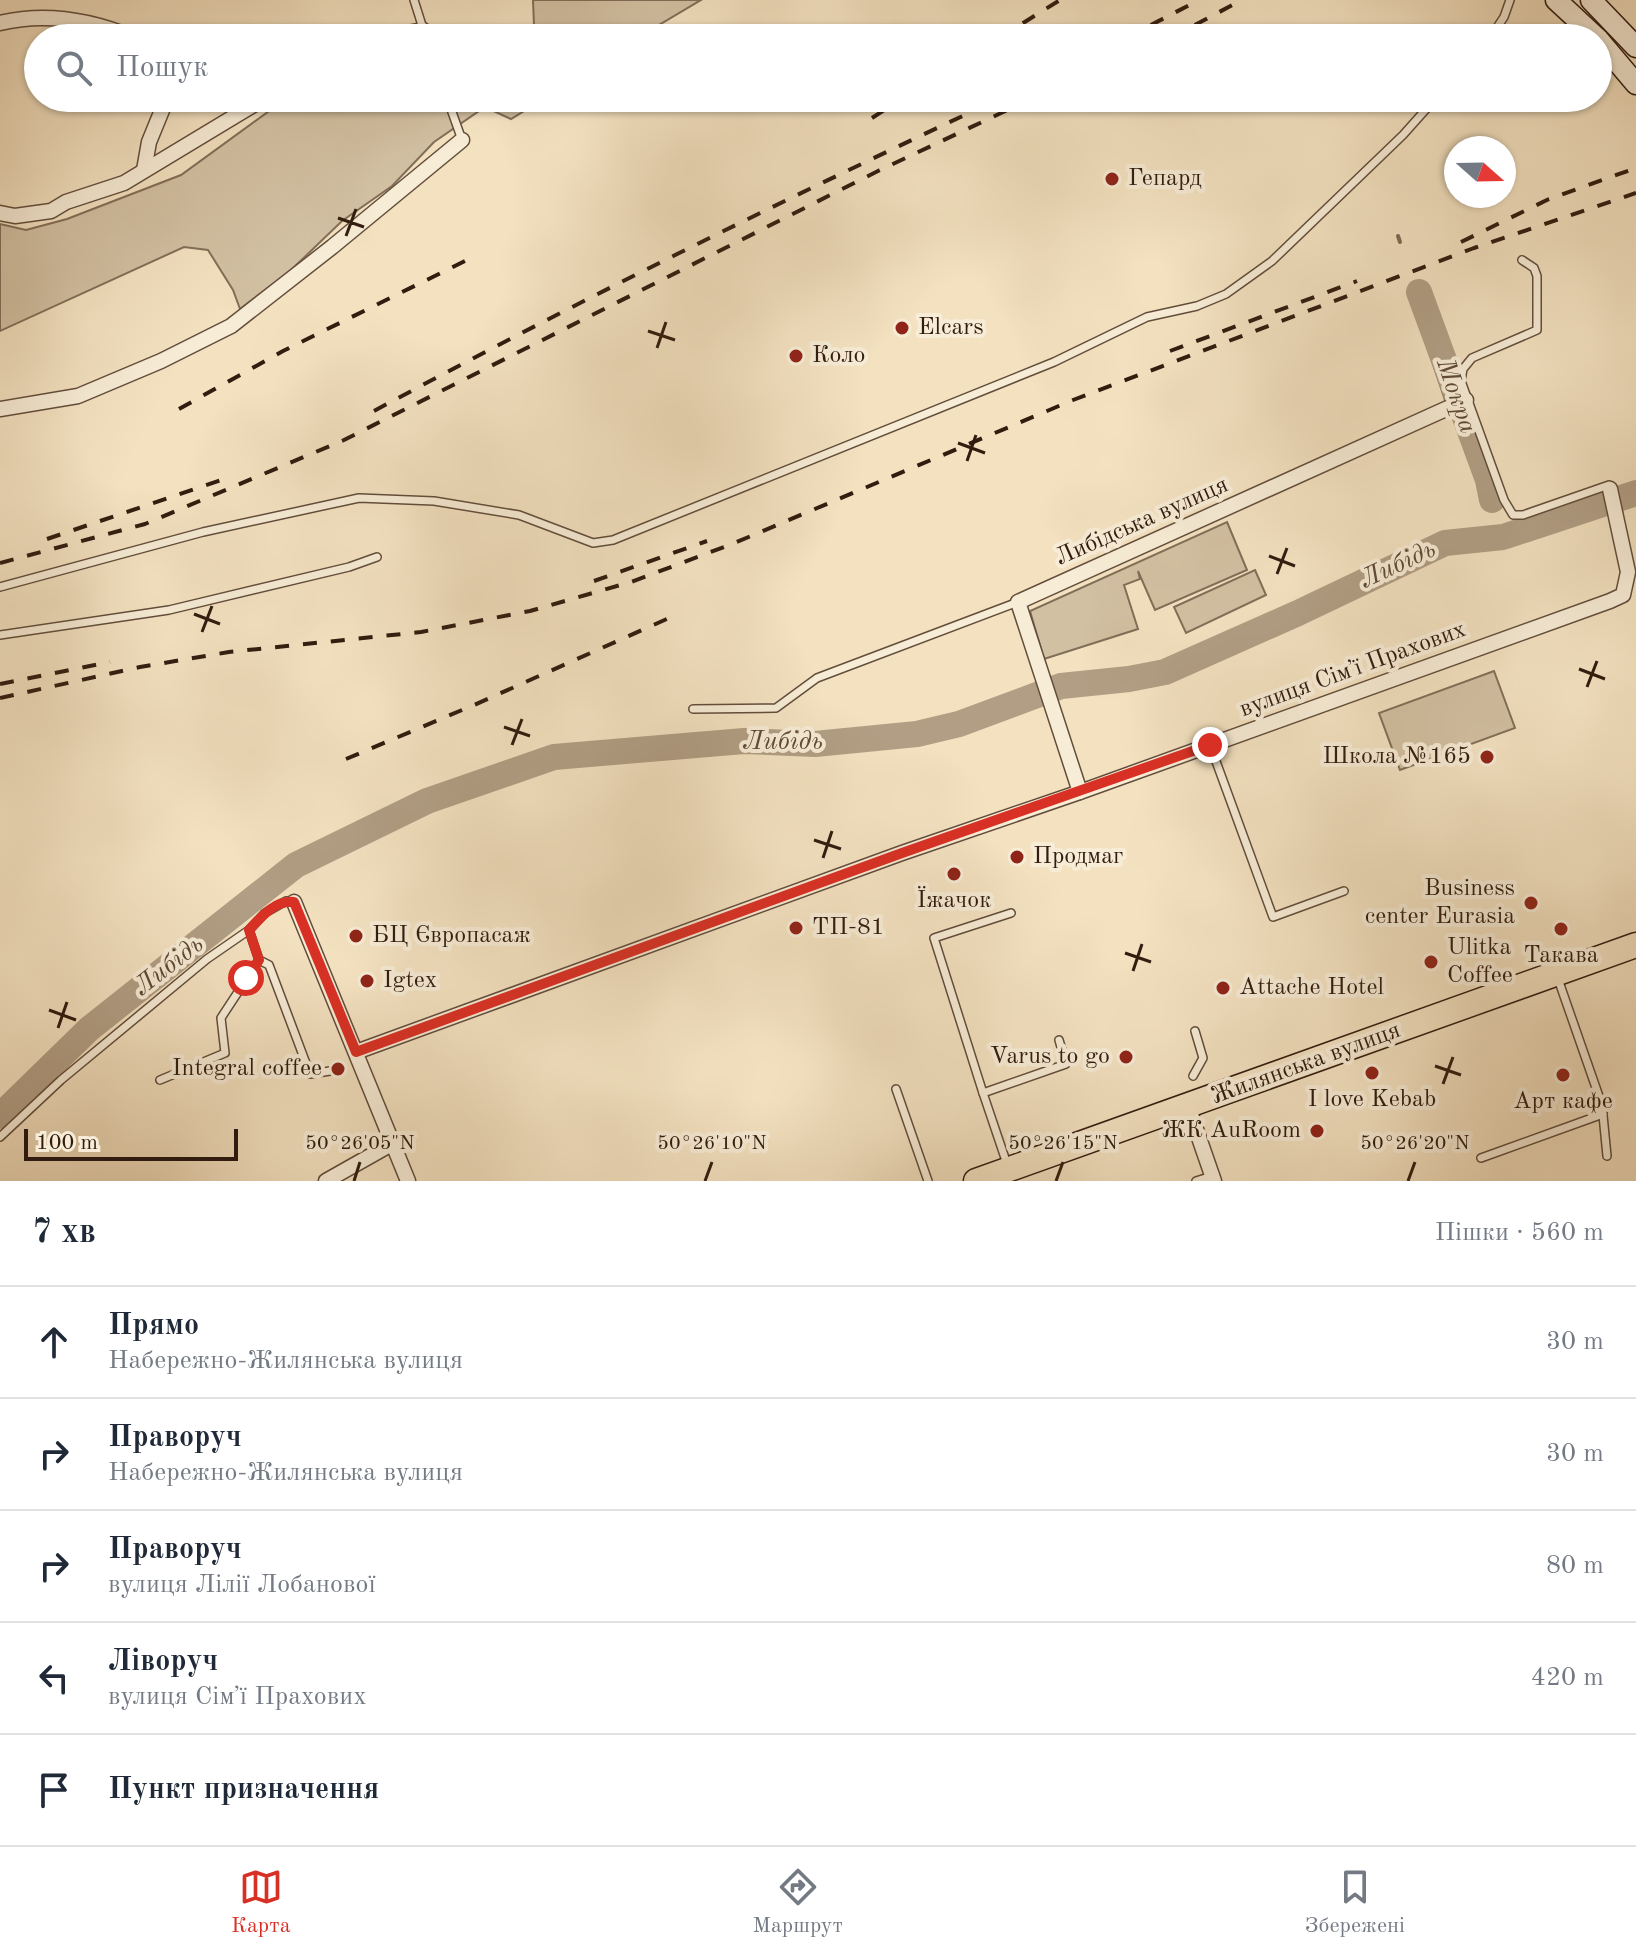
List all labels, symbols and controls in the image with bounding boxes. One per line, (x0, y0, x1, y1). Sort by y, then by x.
search box (24, 24, 1612, 112)
icon: search (52, 46, 96, 90)
text: Пошук (116, 53, 208, 83)
north arrow (1444, 136, 1516, 208)
place label: Гепард (1128, 167, 1202, 191)
marker: Гепард (1103, 170, 1121, 188)
place label: Elcars (918, 316, 984, 340)
marker: Elcars (893, 319, 911, 337)
place label: Коло (812, 344, 865, 368)
marker: Коло (787, 347, 805, 365)
water label: Мокра (1431, 354, 1481, 437)
street label: Либідська вулиця (1052, 473, 1232, 571)
water label: Либідь (1356, 536, 1440, 594)
street label: вулиця Сімʼї Прахових (1237, 618, 1469, 722)
route end (1192, 727, 1228, 763)
water label: Либідь (743, 729, 823, 755)
place label: Школа №165 (1323, 745, 1471, 769)
marker: Школа №165 (1478, 748, 1496, 766)
place label: Продмаг (1033, 845, 1123, 869)
marker: Продмаг (1008, 848, 1026, 866)
marker: Їжачок (945, 865, 963, 883)
place label: Business center Eurasia (1365, 877, 1515, 929)
place label: Їжачок (917, 886, 991, 913)
marker: Business center Eurasia (1522, 894, 1540, 912)
place label: ТП-81 (812, 916, 885, 940)
marker: ТП-81 (787, 919, 805, 937)
marker: Такава (1552, 920, 1570, 938)
place label: БЦ Європасаж (372, 924, 531, 948)
marker: БЦ Європасаж (347, 927, 365, 945)
water label: Либідь (129, 931, 209, 1001)
place label: Ulitka Coffee (1447, 936, 1513, 988)
place label: Такава (1523, 944, 1599, 968)
marker: Ulitka Coffee (1422, 953, 1440, 971)
route start (228, 960, 264, 996)
place label: Igtex (383, 969, 437, 993)
marker: Igtex (358, 972, 376, 990)
place label: Attache Hotel (1239, 976, 1384, 1000)
marker: Attache Hotel (1214, 979, 1232, 997)
street label: Жилянська вулиця (1208, 1019, 1404, 1109)
place label: Varus to go (990, 1045, 1110, 1069)
marker: Varus to go (1117, 1048, 1135, 1066)
place label: Integral coffee (172, 1057, 322, 1081)
marker: Integral coffee (329, 1060, 347, 1078)
marker: I love Kebab (1363, 1064, 1381, 1082)
marker: Арт кафе (1554, 1066, 1572, 1084)
place label: I love Kebab (1308, 1088, 1436, 1112)
place label: Арт кафе (1513, 1090, 1613, 1114)
place label: ЖК AuRoom (1161, 1119, 1301, 1143)
marker: ЖК AuRoom (1308, 1122, 1326, 1140)
scale bar (24, 1125, 238, 1161)
text: 100 m (36, 1132, 98, 1154)
text: 50°26'05"N (305, 1134, 415, 1154)
text: 50°26'10"N (657, 1134, 767, 1154)
text: 50°26'15"N (1008, 1134, 1118, 1154)
text: 50°26'20"N (1360, 1134, 1470, 1154)
text: 7 хв (32, 1216, 96, 1250)
text: Пішки · 560 m (1435, 1220, 1604, 1246)
text: Прямо (108, 1311, 199, 1341)
icon: ahead (32, 1320, 76, 1364)
text: 30 m (1546, 1329, 1604, 1355)
text: Набережно-Жилянська вулиця (108, 1348, 463, 1374)
text: Праворуч (108, 1423, 242, 1453)
icon: right (32, 1432, 76, 1476)
text: 30 m (1546, 1441, 1604, 1467)
text: Набережно-Жилянська вулиця (108, 1460, 463, 1486)
text: Праворуч (108, 1535, 242, 1565)
icon: right (32, 1544, 76, 1588)
text: 80 m (1546, 1553, 1604, 1579)
text: вулиця Лілії Лобанової (108, 1572, 376, 1598)
text: Ліворуч (108, 1647, 218, 1677)
icon: left (32, 1656, 76, 1700)
text: 420 m (1531, 1665, 1604, 1691)
text: вулиця Сімʼї Прахових (108, 1684, 367, 1710)
icon: arrive (32, 1768, 76, 1812)
text: Пункт призначення (108, 1775, 379, 1805)
tab: Карта (231, 1865, 291, 1940)
tab: Маршрут (752, 1865, 843, 1940)
tab: Збережені (1305, 1865, 1405, 1940)

